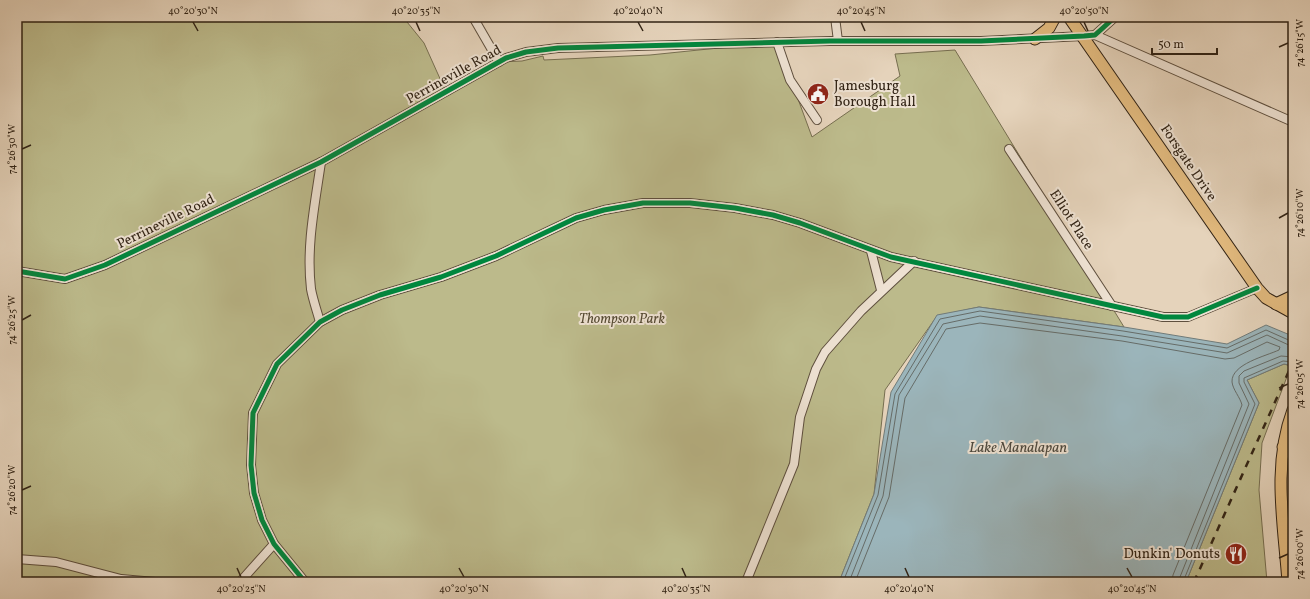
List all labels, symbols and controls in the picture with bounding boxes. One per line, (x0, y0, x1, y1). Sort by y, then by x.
text: 40°20'30"N (168, 4, 219, 18)
text: 40°20'35"N (391, 4, 441, 18)
text: 40°20'40"N (613, 4, 664, 18)
text: 40°20'45"N (837, 4, 886, 18)
text: 40°20'50"N (1059, 4, 1109, 18)
text: 74°26'15"W (1293, 19, 1307, 67)
scale bar (1152, 30, 1217, 56)
text: 50 m (1158, 37, 1184, 53)
street label: Perrineville Road (403, 41, 505, 109)
place label: Jamesburg Borough Hall (834, 77, 916, 112)
public building icon: Jamesburg Borough Hall (805, 81, 831, 107)
street label: Forsgate Drive (1155, 121, 1221, 205)
text: 74°26'30"W (5, 124, 19, 174)
street label: Elliot Place (1044, 186, 1098, 254)
text: 74°26'10"W (1293, 188, 1307, 238)
street label: Perrineville Road (114, 190, 218, 254)
text: 74°26'25"W (5, 295, 19, 345)
park label: Thompson Park (579, 310, 666, 329)
text: 74°26'05"W (1293, 359, 1307, 409)
water label: Lake Manalapan (969, 438, 1067, 459)
text: 74°26'20"W (5, 465, 19, 515)
text: 74°26'00"W (1293, 528, 1307, 580)
restaurant icon: Dunkin' Donuts (1223, 541, 1249, 567)
place label: Dunkin' Donuts (1124, 545, 1220, 564)
text: 40°20'25"N (216, 582, 266, 596)
text: 40°20'30"N (439, 582, 490, 596)
text: 40°20'35"N (661, 582, 711, 596)
text: 40°20'40"N (884, 582, 935, 596)
text: 40°20'45"N (1108, 582, 1157, 596)

